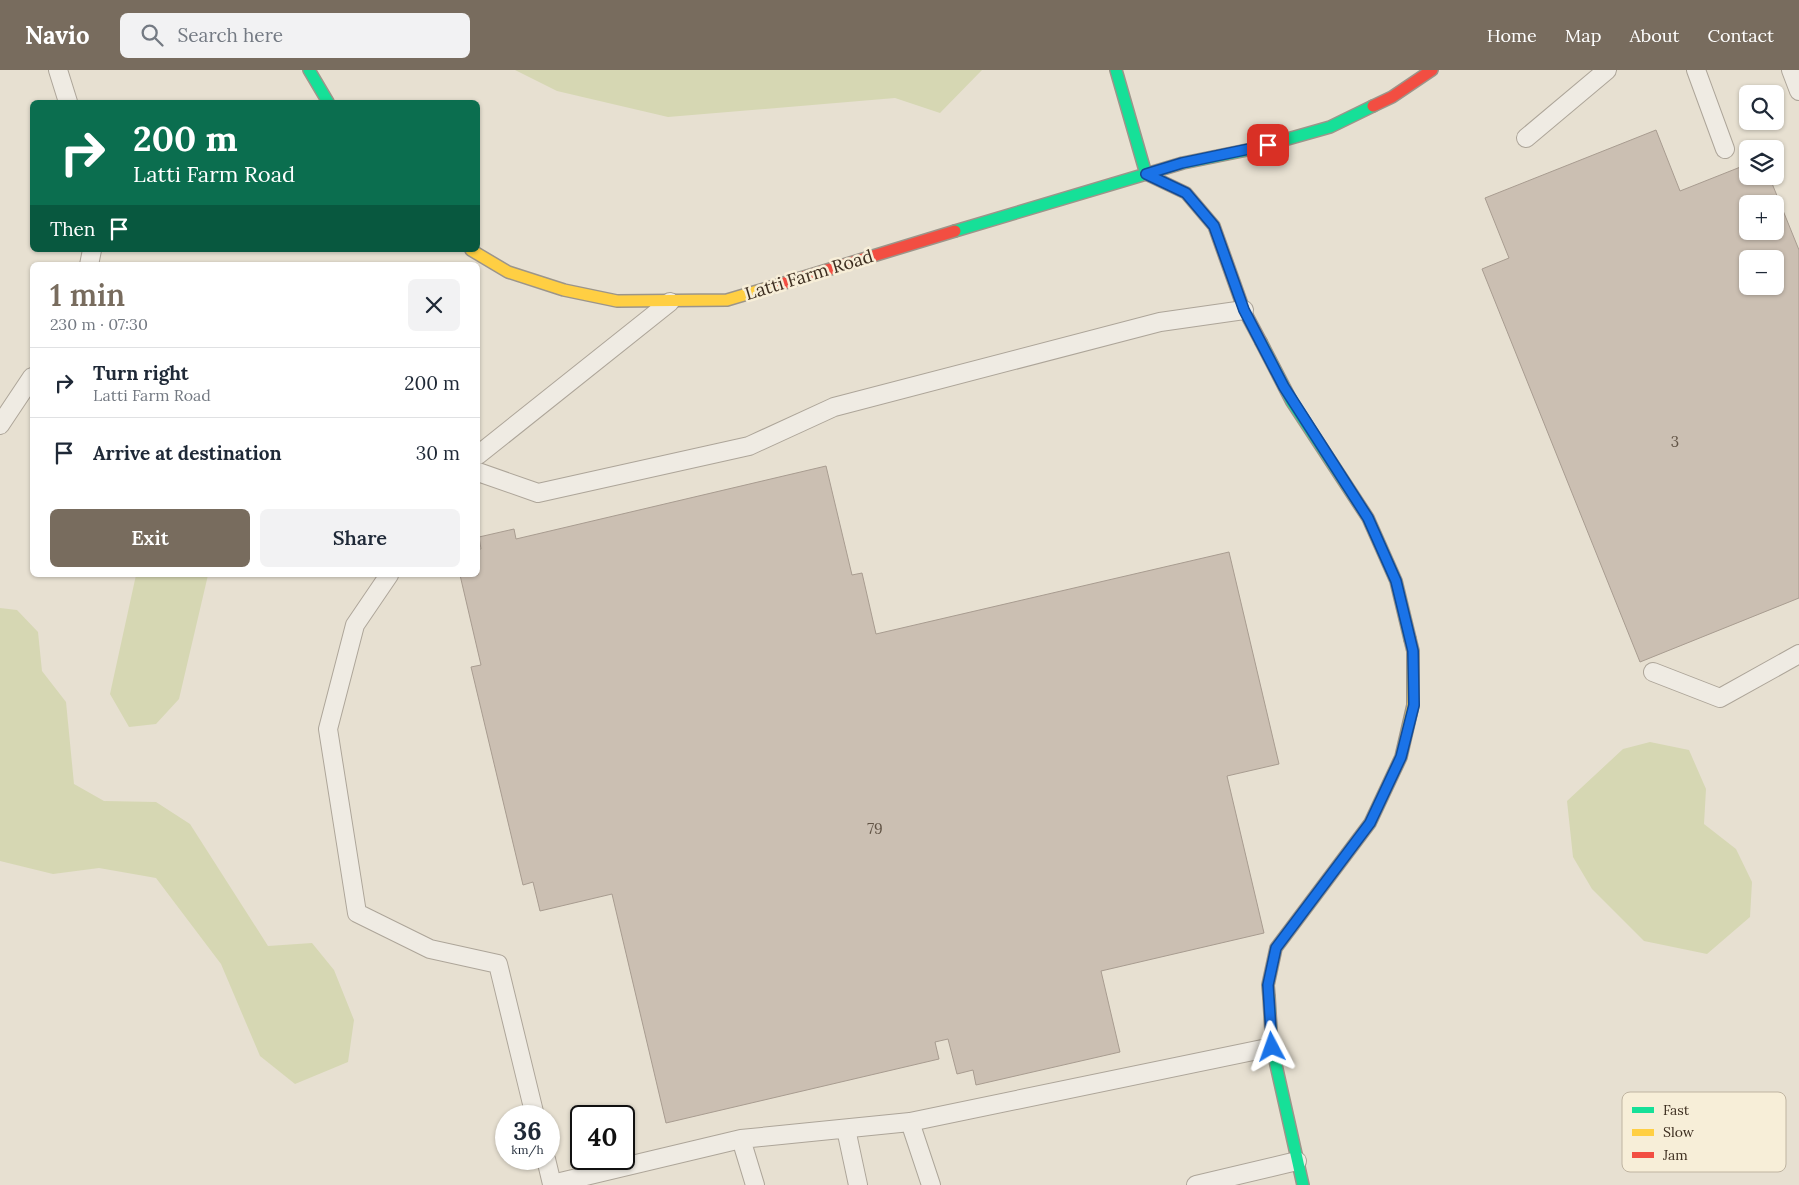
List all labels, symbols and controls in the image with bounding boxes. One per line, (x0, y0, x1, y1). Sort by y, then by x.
search box (120, 13, 470, 58)
text: Navio (25, 20, 90, 51)
icon: search (138, 21, 166, 49)
text: Search here (178, 23, 283, 47)
text: Home (1487, 24, 1537, 47)
text: Map (1565, 24, 1601, 47)
text: About (1629, 24, 1679, 47)
text: Contact (1707, 24, 1774, 47)
map controls (1739, 85, 1784, 295)
button: search (1739, 85, 1784, 130)
text: 200 m (133, 116, 238, 161)
icon: right (50, 120, 115, 185)
pin (1247, 124, 1289, 166)
icon: arrive (1254, 131, 1282, 159)
button: layers (1739, 140, 1784, 185)
text: Latti Farm Road (133, 160, 295, 188)
button: + (1739, 195, 1784, 240)
icon: arrive (105, 215, 133, 243)
text: Then (50, 217, 95, 241)
street label: Latti Farm Road (742, 244, 876, 305)
button: − (1739, 250, 1784, 295)
text: 1 min (50, 276, 125, 314)
button: close (408, 279, 460, 331)
text: 230 m · 07:30 (50, 314, 148, 334)
text: Turn right (93, 361, 189, 385)
icon: right (50, 369, 78, 397)
text: 200 m (404, 371, 460, 395)
text: Latti Farm Road (93, 385, 211, 405)
house number: 3 (1671, 432, 1679, 451)
icon: arrive (50, 439, 78, 467)
text: Arrive at destination (93, 441, 282, 465)
text: 30 m (416, 441, 460, 465)
button: Exit (50, 509, 250, 567)
button: Share (260, 509, 460, 567)
house number: 79 (867, 819, 883, 838)
position arrow (1245, 1020, 1297, 1072)
legend (1622, 1092, 1786, 1172)
text: Fast (1663, 1101, 1690, 1119)
speed limit sign: 40 (570, 1105, 635, 1170)
text: 36 (513, 1115, 542, 1147)
text: Slow (1663, 1123, 1695, 1141)
text: km/h (511, 1142, 544, 1157)
text: Jam (1662, 1146, 1688, 1164)

